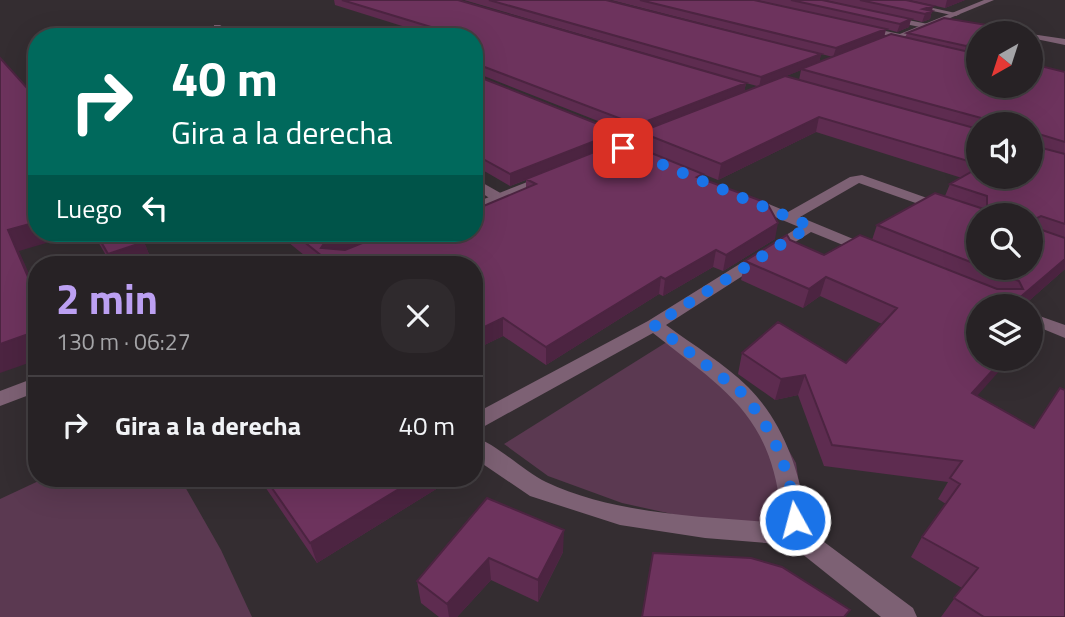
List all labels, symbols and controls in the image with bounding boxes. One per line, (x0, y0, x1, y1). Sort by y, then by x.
north arrow (966, 21, 1043, 98)
map controls (966, 21, 1043, 371)
text: 40 m (171, 40, 278, 115)
icon: right (56, 56, 147, 147)
text: Gira a la derecha (171, 108, 393, 156)
button: sound (966, 112, 1043, 189)
pin (593, 118, 653, 178)
icon: arrive (604, 129, 642, 167)
text: Luego (56, 189, 122, 228)
icon: left (136, 189, 174, 227)
button: search (966, 203, 1043, 280)
text: 2 min (56, 266, 158, 330)
button: close (381, 279, 455, 353)
button: layers (966, 294, 1043, 371)
text: 130 m · 06:27 (56, 324, 191, 359)
icon: right (56, 406, 94, 444)
text: Gira a la derecha (115, 406, 301, 445)
text: 40 m (398, 406, 455, 445)
position arrow (758, 483, 832, 557)

